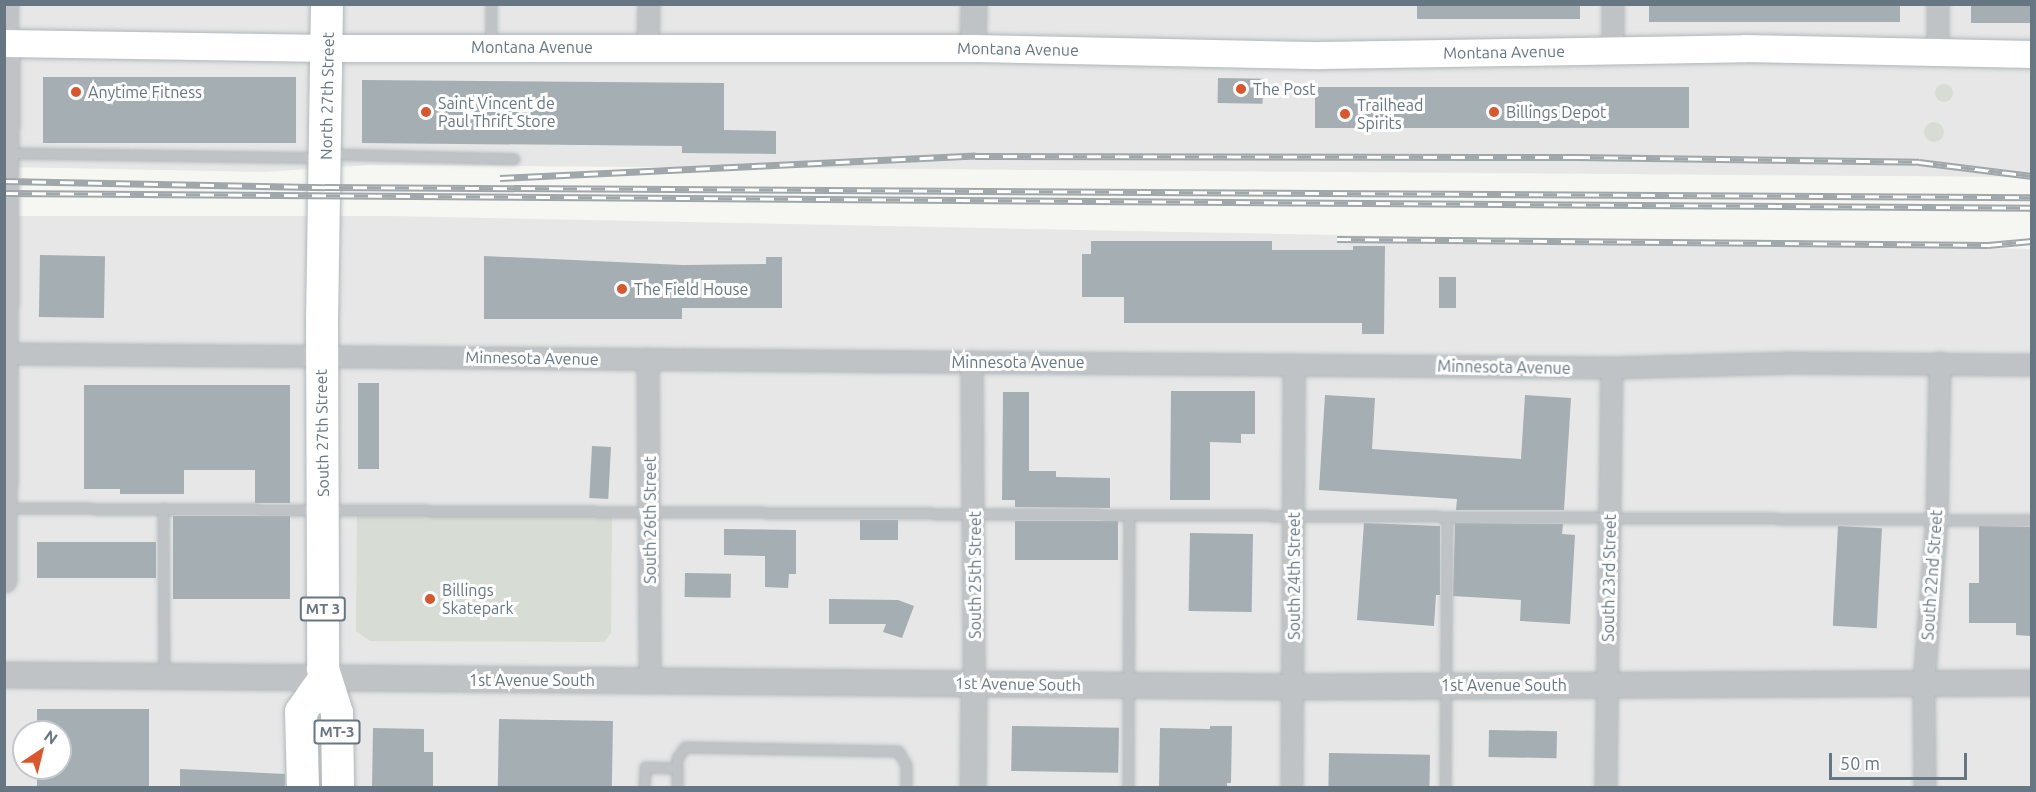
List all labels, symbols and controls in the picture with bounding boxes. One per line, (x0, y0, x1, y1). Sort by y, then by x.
street label: North 27th Street (316, 32, 338, 160)
street label: Montana Avenue (471, 37, 593, 57)
street label: Montana Avenue (957, 38, 1079, 60)
street label: Montana Avenue (1443, 41, 1565, 63)
place label: The Post (1253, 79, 1316, 99)
place label: Anytime Fitness (88, 82, 202, 102)
marker: The Post (1234, 82, 1248, 96)
marker: Anytime Fitness (69, 85, 83, 99)
place label: Saint Vincent de Paul Thrift Store (438, 93, 556, 131)
place label: Trailhead Spirits (1357, 95, 1423, 133)
place label: Billings Depot (1506, 102, 1606, 122)
marker: Saint Vincent de Paul Thrift Store (419, 105, 433, 119)
marker: Billings Depot (1487, 105, 1501, 119)
marker: Trailhead Spirits (1338, 107, 1352, 121)
place label: The Field House (634, 279, 748, 299)
marker: The Field House (615, 282, 629, 296)
street label: Minnesota Avenue (465, 347, 599, 369)
street label: Minnesota Avenue (951, 352, 1085, 372)
street label: Minnesota Avenue (1437, 356, 1571, 378)
street label: South 27th Street (311, 369, 333, 497)
street label: South 26th Street (640, 456, 660, 584)
street label: South 22nd Street (1918, 509, 1946, 641)
street label: South 25th Street (965, 511, 985, 639)
street label: South 24th Street (1284, 512, 1304, 640)
street label: South 23rd Street (1598, 514, 1620, 642)
place label: Billings Skatepark (442, 580, 513, 618)
marker: Billings Skatepark (423, 592, 437, 606)
road number: MT 3 (299, 597, 347, 621)
street label: 1st Avenue South (469, 670, 595, 690)
street label: 1st Avenue South (955, 673, 1081, 695)
street label: 1st Avenue South (1441, 675, 1567, 695)
north arrow (12, 720, 72, 780)
road number: MT-3 (313, 720, 361, 744)
text: N (41, 726, 61, 748)
scale bar (1832, 741, 1970, 779)
text: 50 m (1840, 753, 1880, 773)

